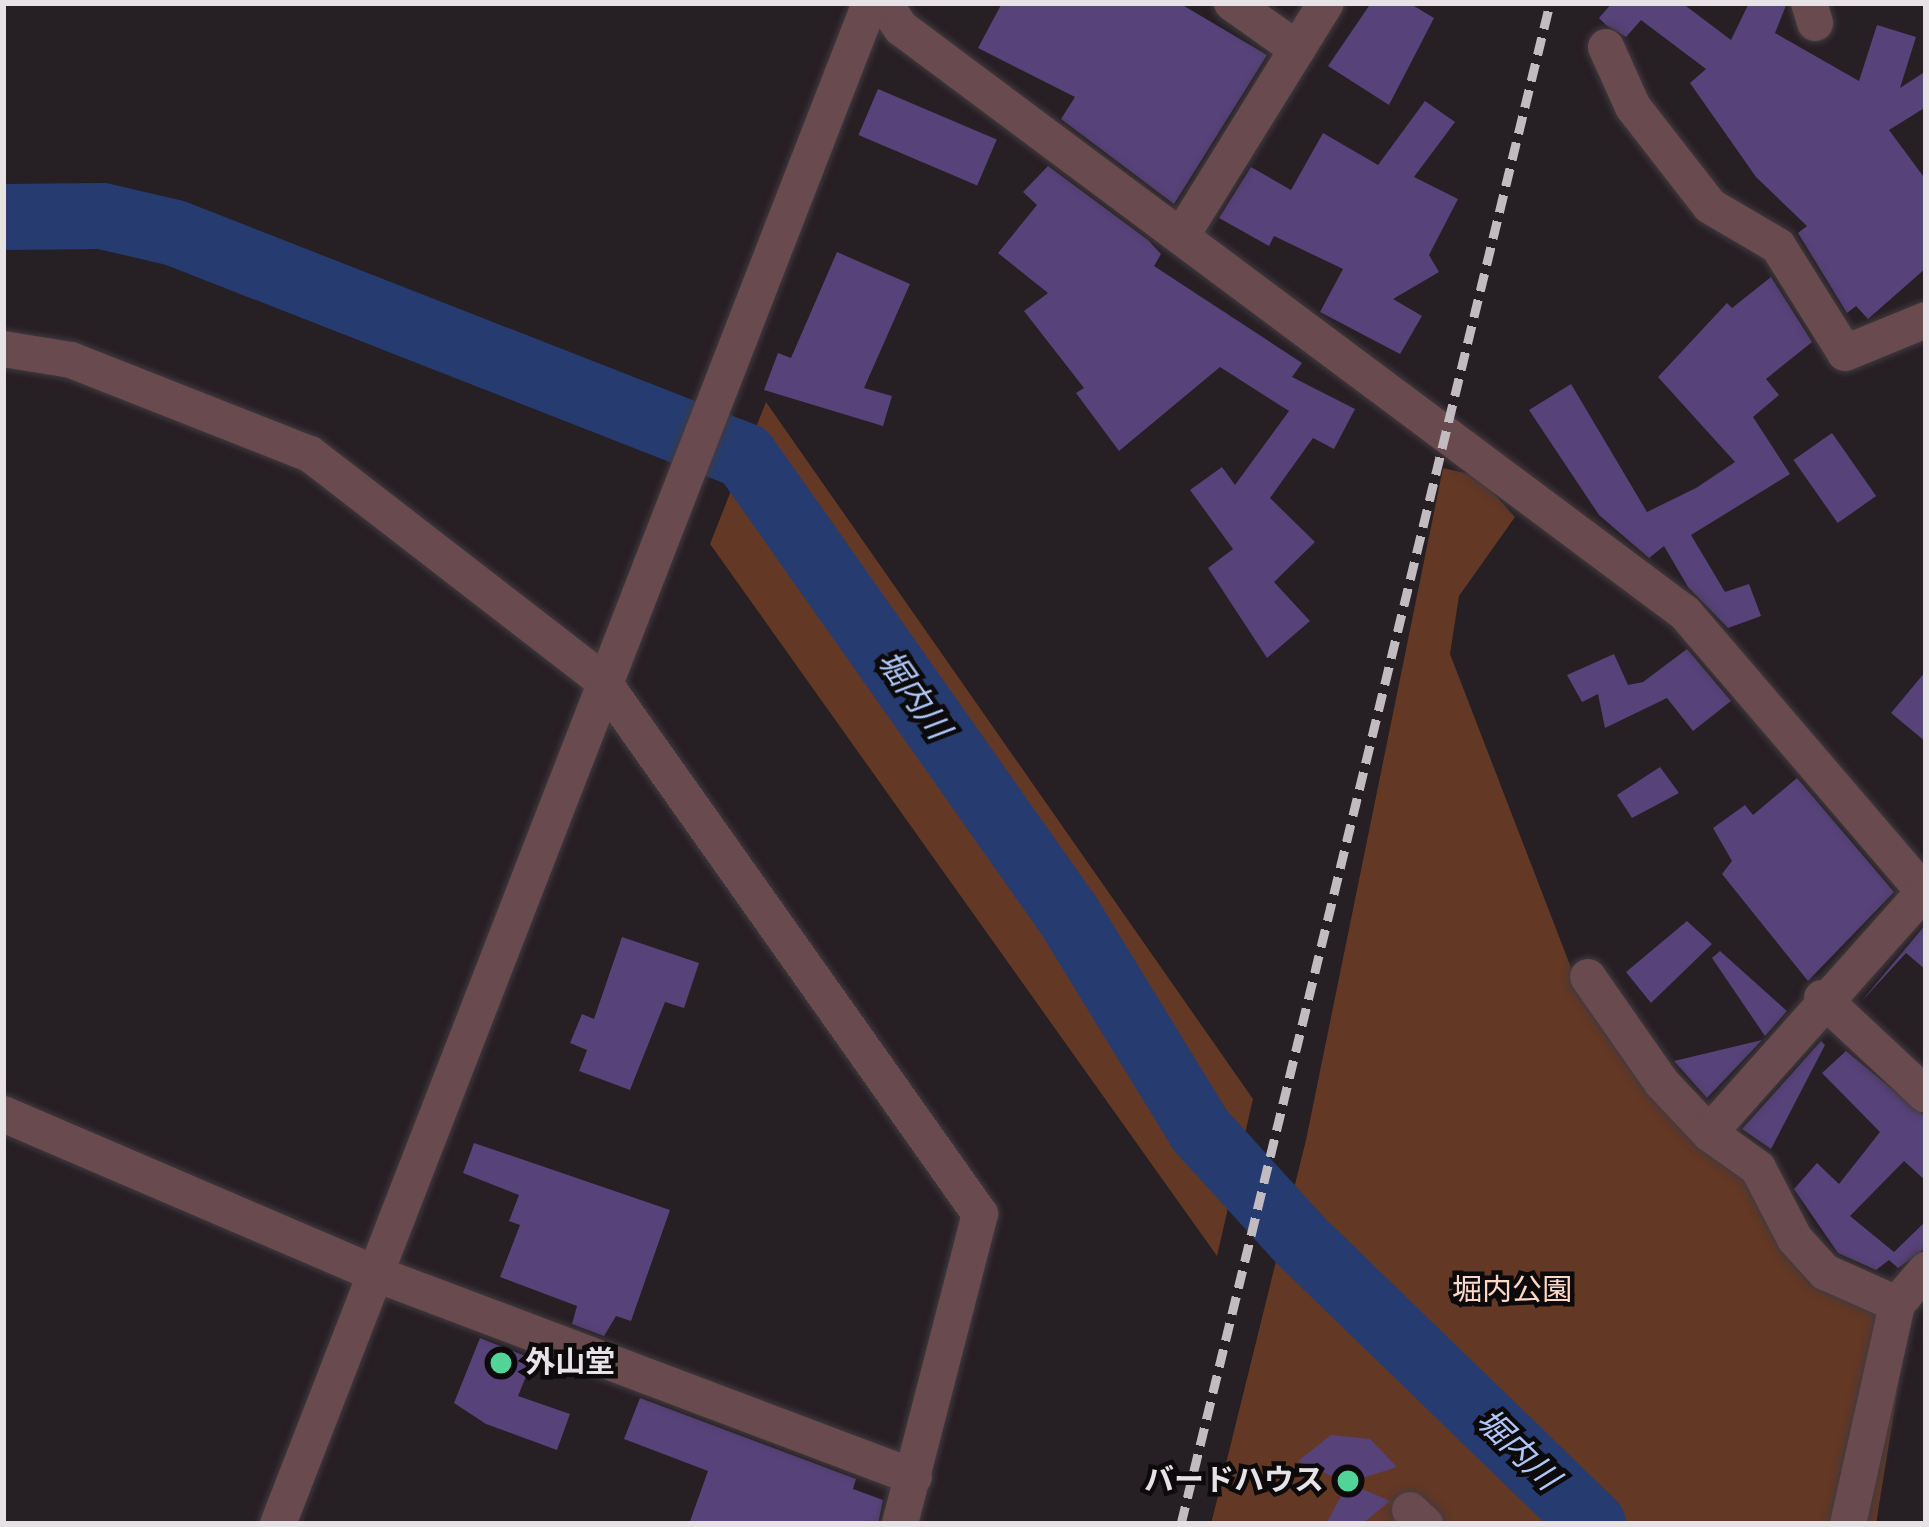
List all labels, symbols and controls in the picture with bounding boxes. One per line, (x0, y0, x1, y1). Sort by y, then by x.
water label: 堀内川 (868, 643, 958, 747)
park label: 堀内公園 (1452, 1273, 1572, 1309)
place label: 外山堂 (525, 1345, 615, 1381)
marker: 外山堂 (488, 1350, 514, 1376)
water label: 堀内川 (1468, 1401, 1566, 1499)
place label: バードハウス (1144, 1463, 1324, 1499)
marker: バードハウス (1335, 1468, 1361, 1494)

